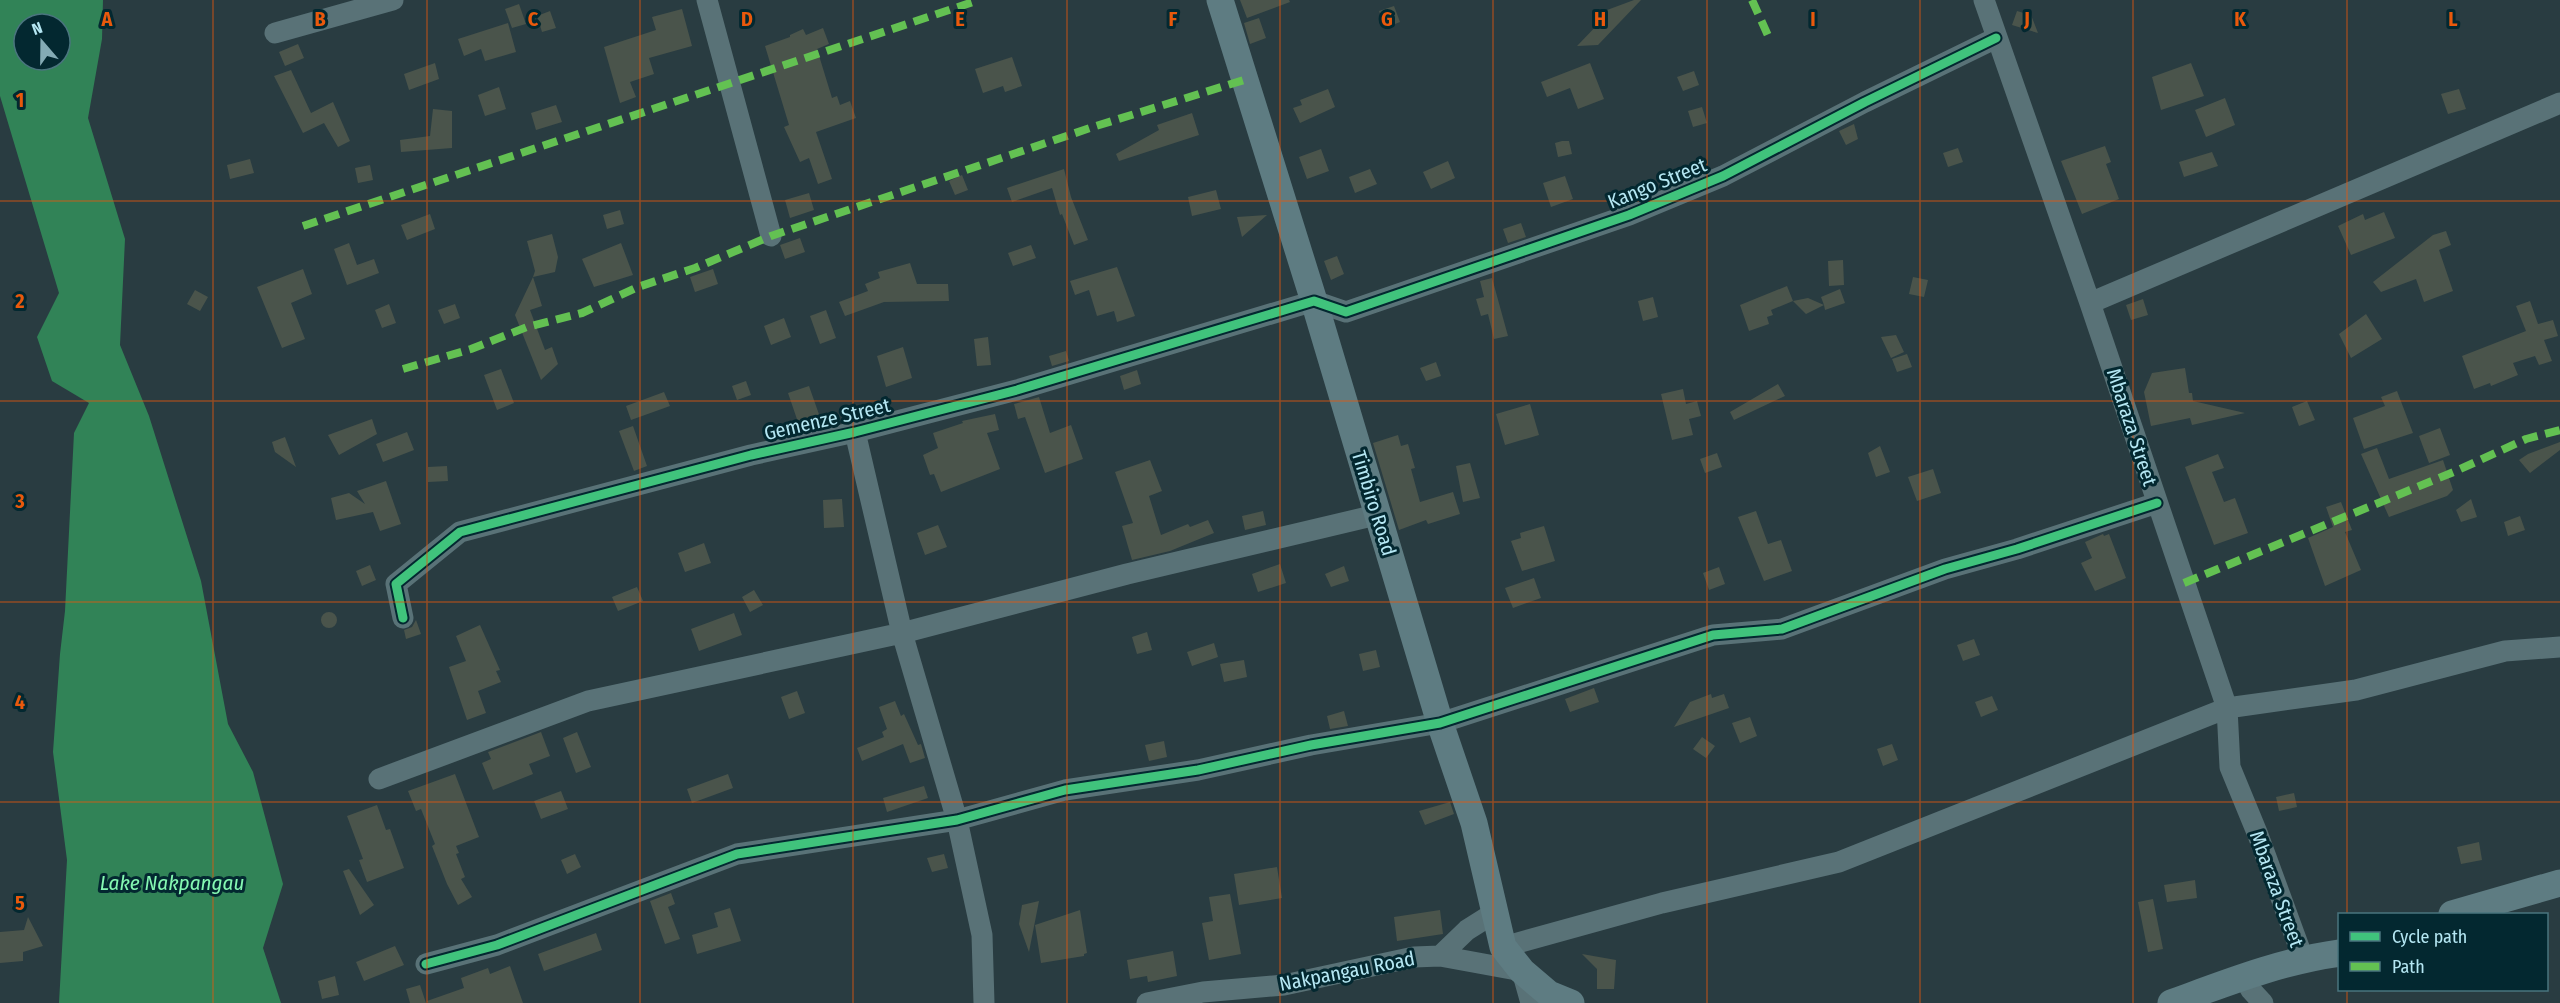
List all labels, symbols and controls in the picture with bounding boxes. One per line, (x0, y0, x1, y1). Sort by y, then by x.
text: A (101, 7, 114, 31)
text: B (314, 7, 326, 31)
text: C (528, 7, 539, 31)
text: D (741, 7, 753, 31)
text: E (955, 7, 965, 31)
text: F (1169, 7, 1178, 31)
text: G (1381, 7, 1393, 31)
text: H (1594, 7, 1606, 31)
text: I (1810, 7, 1816, 31)
text: J (2023, 7, 2030, 31)
text: K (2234, 7, 2246, 31)
text: L (2448, 7, 2458, 31)
north arrow (12, 12, 72, 72)
text: N (29, 18, 45, 39)
text: 1 (16, 88, 24, 112)
street label: Kango Street (1604, 152, 1710, 214)
text: 2 (14, 289, 25, 313)
street label: Mbaraza Street (2102, 365, 2162, 489)
street label: Gemenze Street (762, 393, 893, 445)
street label: Timbiro Road (1347, 448, 1401, 558)
text: 3 (14, 489, 25, 513)
text: 4 (15, 690, 25, 714)
street label: Mbaraza Street (2245, 828, 2309, 951)
water label: Lake Nakpangau (100, 870, 244, 896)
text: 5 (15, 891, 25, 915)
legend (2338, 913, 2548, 991)
text: Cycle path (2392, 926, 2467, 948)
street label: Nakpangau Road (1277, 946, 1417, 996)
text: Path (2392, 956, 2425, 978)

